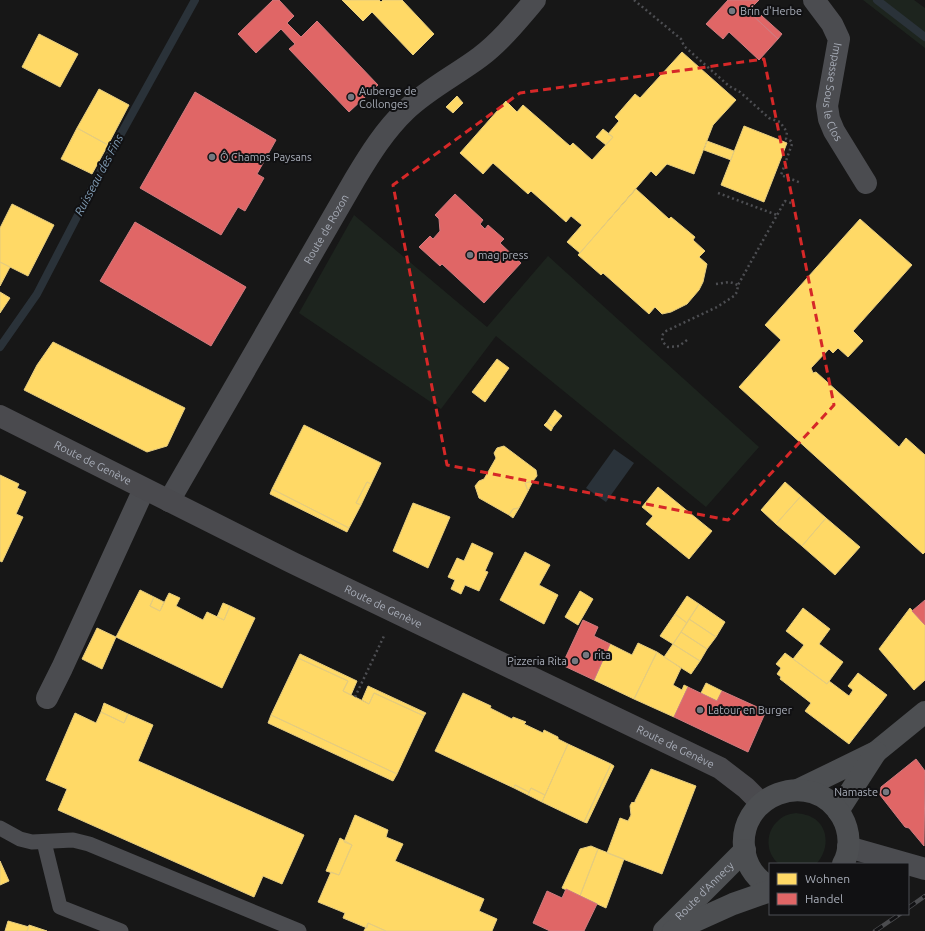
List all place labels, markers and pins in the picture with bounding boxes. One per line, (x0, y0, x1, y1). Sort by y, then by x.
place label: Brin d'Herbe (740, 5, 802, 17)
marker: Brin d'Herbe (727, 6, 737, 16)
place label: Auberge de Collonges (359, 85, 417, 110)
marker: Auberge de Collonges (346, 92, 356, 102)
place label: Ô Champs Paysans (220, 150, 312, 163)
marker: Ô Champs Paysans (207, 152, 217, 162)
place label: mag press (478, 249, 528, 261)
marker: mag press (465, 250, 475, 260)
place label: rita (594, 649, 611, 661)
marker: rita (581, 650, 591, 660)
place label: Pizzeria Rita (507, 655, 567, 667)
marker: Pizzeria Rita (570, 656, 580, 666)
place label: Latour en Burger (708, 704, 793, 716)
marker: Latour en Burger (695, 705, 705, 715)
place label: Namaste (834, 786, 878, 798)
marker: Namaste (881, 787, 891, 797)

